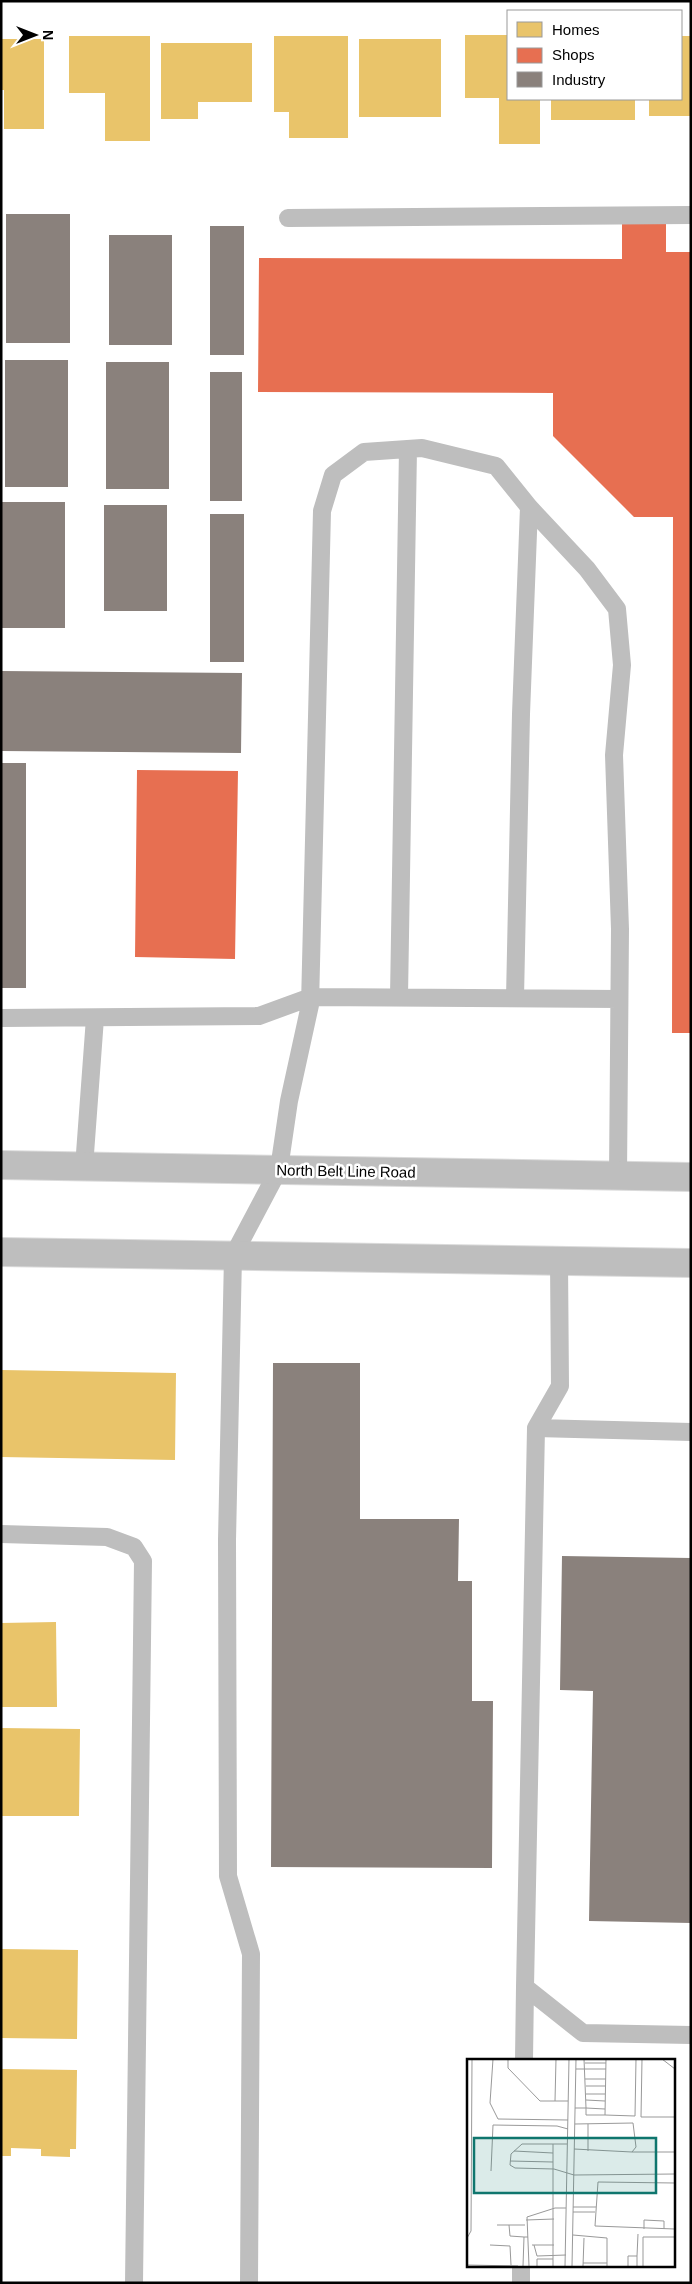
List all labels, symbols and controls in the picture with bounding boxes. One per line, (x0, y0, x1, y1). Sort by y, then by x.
north arrow (10, 10, 60, 60)
legend (507, 10, 682, 100)
text: Homes (552, 21, 600, 38)
text: N (40, 30, 56, 40)
text: Shops (552, 46, 595, 63)
text: Industry (552, 71, 606, 88)
street label: North Belt Line Road (276, 1161, 416, 1181)
inset map (467, 2059, 674, 2266)

